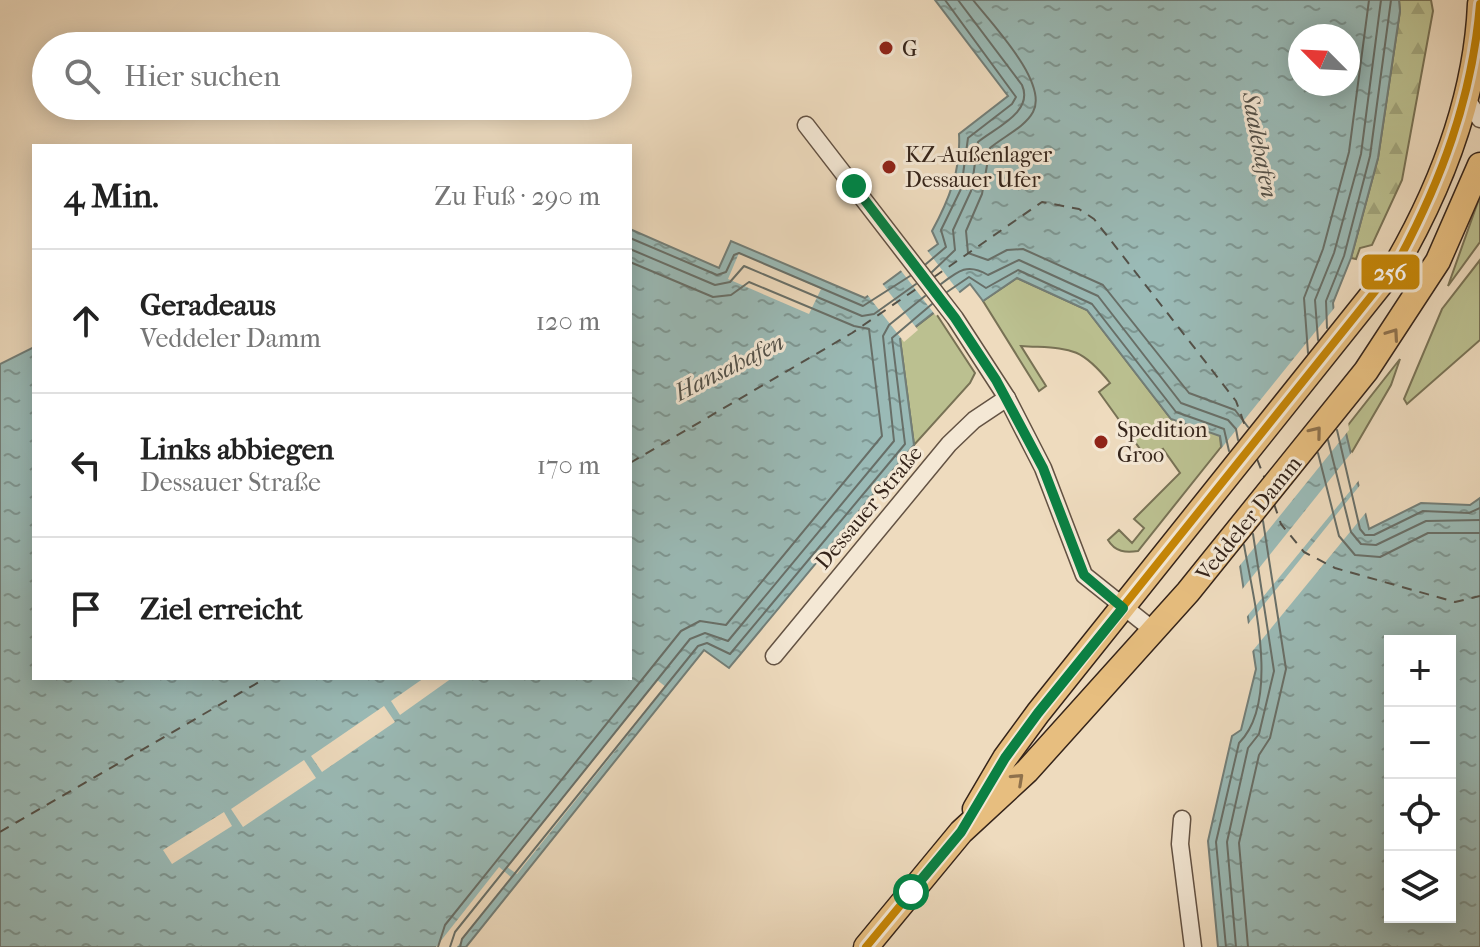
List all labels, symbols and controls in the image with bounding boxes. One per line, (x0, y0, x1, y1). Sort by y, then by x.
north arrow (1288, 24, 1360, 96)
search box (32, 32, 632, 120)
place label: G (902, 36, 918, 62)
marker: G (877, 39, 895, 57)
icon: search (60, 54, 104, 98)
text: Hier suchen (124, 59, 280, 94)
water label: Saalehafen (1236, 89, 1284, 200)
place label: KZ-Außenlager Dessauer Ufer (905, 142, 1053, 193)
marker: KZ-Außenlager Dessauer Ufer (880, 158, 898, 176)
route end (836, 168, 872, 204)
text: 4 Min. (64, 176, 159, 216)
text: Zu Fuß · 290 m (434, 181, 600, 212)
line badge: 256 (1360, 253, 1421, 291)
text: 256 (1374, 260, 1407, 286)
text: Geradeaus (140, 288, 276, 323)
icon: ahead (64, 299, 108, 343)
text: 120 m (536, 306, 600, 337)
text: Veddeler Damm (140, 323, 321, 354)
water label: Hansahafen (669, 327, 788, 407)
one-way arrow (1383, 328, 1398, 342)
place label: Spedition Groo (1117, 417, 1208, 468)
one-way arrow (1306, 427, 1321, 441)
text: Links abbiegen (140, 432, 334, 467)
marker: Spedition Groo (1092, 433, 1110, 451)
street label: Dessauer Straße (810, 441, 928, 575)
icon: left (64, 443, 108, 487)
text: 170 m (537, 450, 600, 481)
street label: Veddeler Damm (1190, 450, 1308, 587)
text: Dessauer Straße (140, 467, 321, 498)
icon: arrive (64, 587, 108, 631)
text: Ziel erreicht (140, 592, 302, 627)
map controls (1384, 635, 1456, 923)
button: + (1384, 635, 1456, 707)
button: − (1384, 707, 1456, 779)
one-way arrow (1009, 774, 1024, 788)
button: locate (1384, 779, 1456, 851)
button: layers (1384, 851, 1456, 923)
route start (893, 874, 929, 910)

